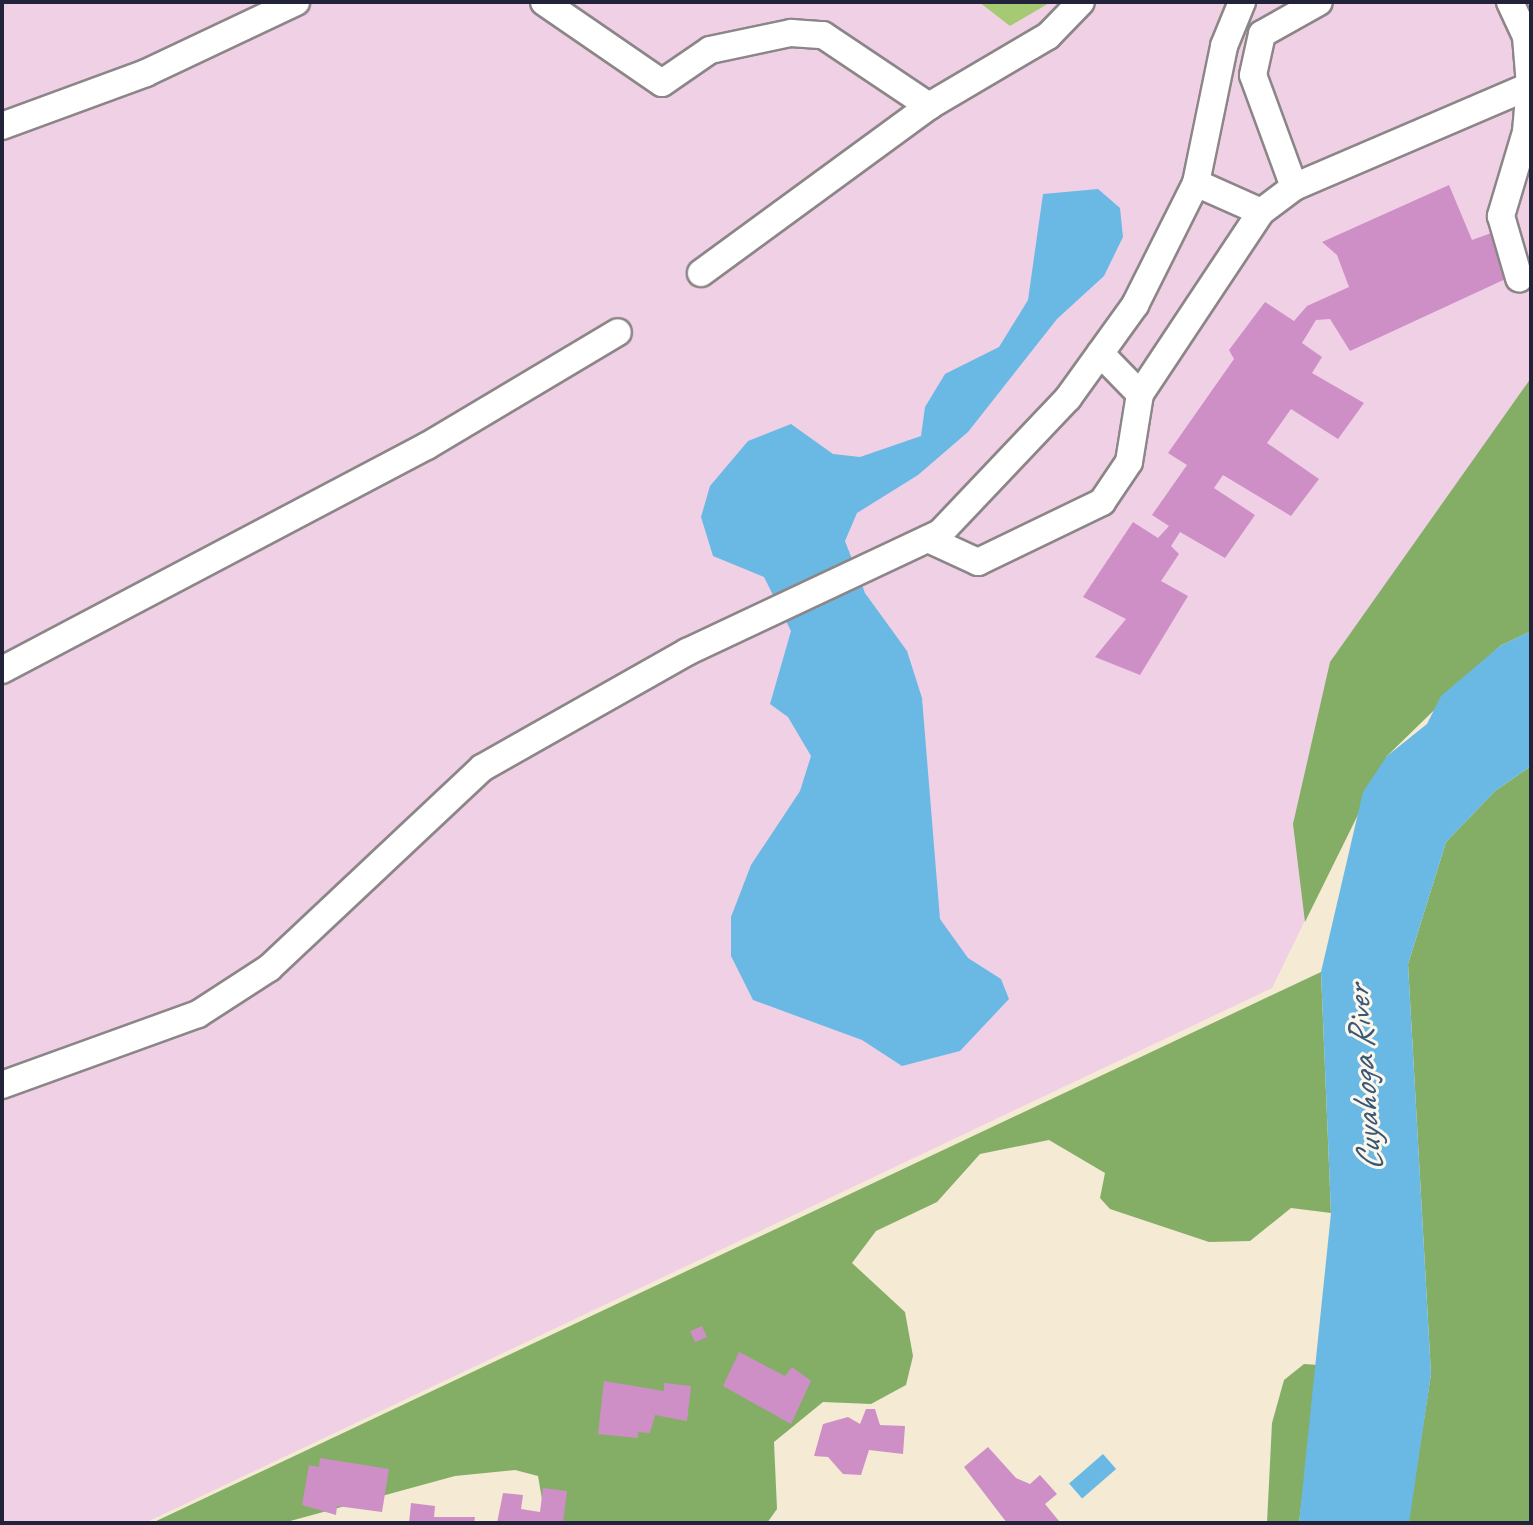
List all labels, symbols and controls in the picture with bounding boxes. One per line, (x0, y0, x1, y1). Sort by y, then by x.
water label: Cuyahoga River (1336, 985, 1392, 1173)

